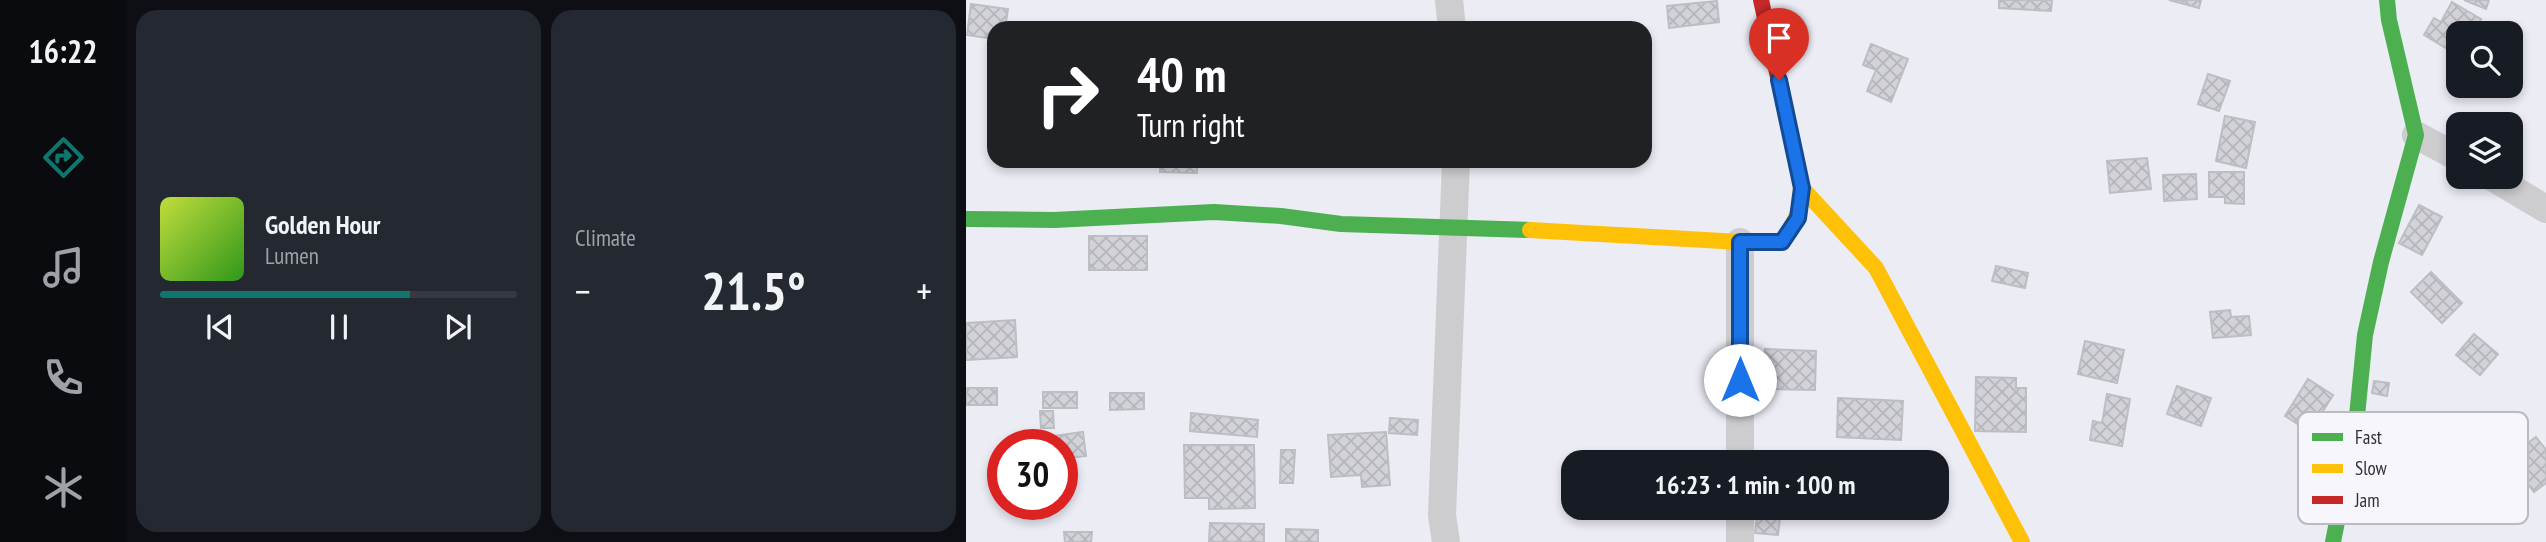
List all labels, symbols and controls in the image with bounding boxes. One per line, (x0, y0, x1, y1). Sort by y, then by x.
pin (1749, 8, 1809, 80)
icon: arrive (1760, 19, 1798, 57)
map controls (2446, 21, 2523, 189)
button: search (2446, 21, 2523, 98)
text: 16:22 (28, 30, 98, 72)
text: 40 m (1137, 42, 1226, 106)
icon: right (1022, 49, 1113, 140)
text: Turn right (1137, 104, 1245, 146)
button: layers (2446, 112, 2523, 189)
icon: directions (39, 133, 88, 182)
text: Golden Hour (265, 208, 380, 241)
text: Climate (575, 223, 636, 252)
text: Lumen (265, 241, 319, 270)
icon: music (39, 243, 88, 292)
text: 21.5° (701, 257, 806, 324)
text: − (575, 266, 591, 315)
text: + (916, 266, 932, 315)
icon: previous (201, 308, 239, 346)
icon: pause (320, 308, 358, 346)
icon: next (439, 308, 477, 346)
position arrow (1703, 343, 1777, 417)
icon: phone (39, 353, 88, 402)
legend (2298, 412, 2528, 524)
text: Fast (2355, 425, 2383, 449)
speed limit sign: 30 (987, 429, 1078, 520)
text: Slow (2355, 456, 2388, 480)
icon: climate (39, 463, 88, 512)
text: 16:23 · 1 min · 100 m (1655, 468, 1855, 501)
text: Jam (2354, 488, 2380, 512)

